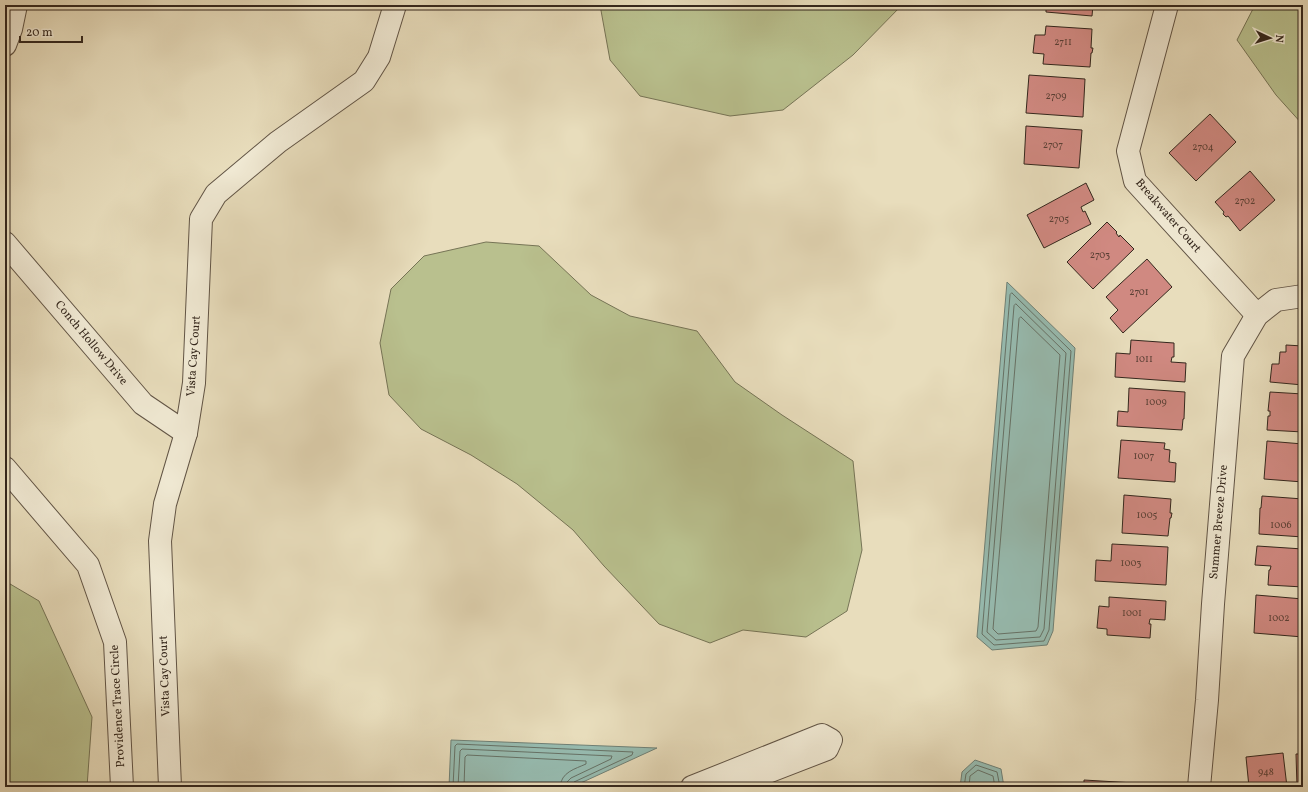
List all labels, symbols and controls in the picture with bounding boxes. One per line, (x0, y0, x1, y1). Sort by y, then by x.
scale bar (20, 18, 82, 44)
north arrow (1250, 18, 1290, 58)
text: 20 m (26, 25, 53, 41)
text: N (1271, 34, 1286, 43)
house number: 2711 (1054, 35, 1072, 49)
house number: 2709 (1046, 89, 1066, 103)
house number: 2707 (1043, 138, 1063, 152)
house number: 2704 (1192, 140, 1214, 154)
street label: Breakwater Court (1131, 176, 1205, 256)
house number: 2702 (1235, 194, 1255, 208)
house number: 2705 (1049, 212, 1069, 226)
house number: 2703 (1090, 248, 1110, 262)
house number: 2701 (1129, 285, 1149, 299)
street label: Conch Hollow Drive (51, 297, 131, 389)
street label: Vista Cay Court (183, 315, 205, 397)
house number: 1011 (1135, 352, 1153, 366)
house number: 1009 (1145, 395, 1167, 409)
house number: 1007 (1134, 449, 1155, 463)
street label: Summer Breeze Drive (1206, 464, 1232, 580)
house number: 1005 (1137, 508, 1158, 522)
house number: 1006 (1270, 518, 1292, 532)
house number: 1003 (1121, 556, 1141, 570)
house number: 1001 (1122, 606, 1142, 620)
house number: 1002 (1268, 611, 1290, 625)
street label: Vista Cay Court (156, 635, 174, 717)
street label: Providence Trace Circle (107, 644, 129, 768)
house number: 948 (1258, 765, 1274, 779)

